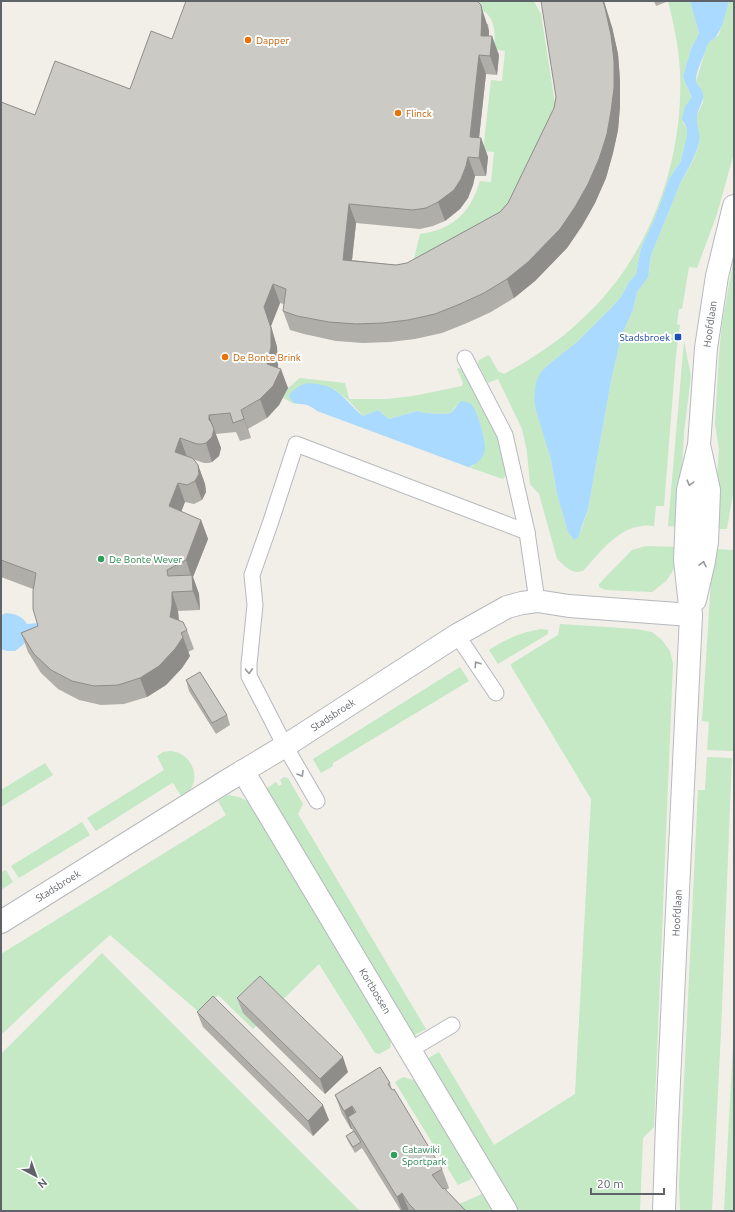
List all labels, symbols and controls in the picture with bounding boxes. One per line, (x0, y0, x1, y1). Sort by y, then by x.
marker: Dapper (243, 35, 253, 45)
place label: Dapper (256, 35, 289, 46)
marker: Flinck (393, 108, 403, 118)
place label: Flinck (406, 108, 432, 119)
street label: Hoofdlaan (701, 300, 719, 348)
place label: Stadsbroek (619, 332, 670, 343)
marker: Stadsbroek (673, 332, 683, 342)
marker: De Bonte Brink (220, 352, 230, 362)
place label: De Bonte Brink (233, 352, 301, 363)
one-way arrow (686, 479, 694, 486)
marker: De Bonte Wever (96, 554, 106, 564)
place label: De Bonte Wever (109, 554, 182, 565)
one-way arrow (699, 561, 707, 567)
one-way arrow (474, 661, 482, 668)
one-way arrow (245, 668, 254, 674)
street label: Stadsbroek (309, 697, 357, 733)
one-way arrow (297, 769, 304, 777)
street label: Stadsbroek (34, 868, 82, 904)
street label: Hoofdlaan (670, 889, 684, 937)
street label: Kortbossen (357, 966, 393, 1016)
place label: Catawiki Sportpark (402, 1144, 447, 1167)
marker: Catawiki Sportpark (389, 1150, 399, 1160)
north arrow (16, 1156, 56, 1196)
scale bar (591, 1170, 664, 1196)
text: N (36, 1176, 50, 1191)
text: 20 m (597, 1177, 624, 1190)

